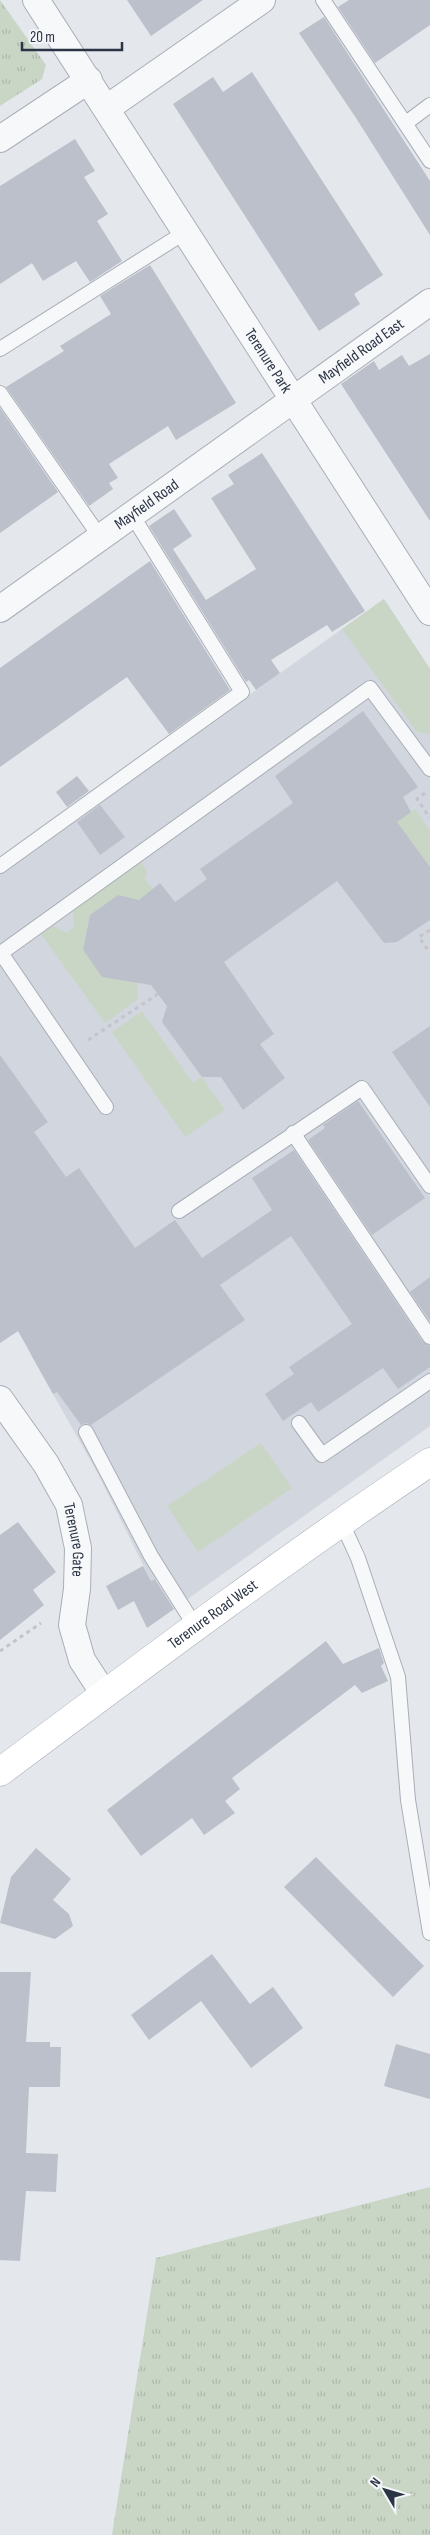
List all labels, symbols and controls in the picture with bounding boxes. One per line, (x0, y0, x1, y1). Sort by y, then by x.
scale bar (22, 20, 122, 52)
text: 20 m (30, 28, 55, 47)
street label: Mayfield Road East (315, 314, 408, 388)
street label: Terenure Park (240, 325, 296, 397)
street label: Mayfield Road (111, 475, 182, 534)
street label: Terenure Gate (59, 1501, 88, 1577)
street label: Terenure Road West (164, 1575, 261, 1653)
north arrow (360, 2465, 410, 2515)
text: N (366, 2474, 384, 2490)

